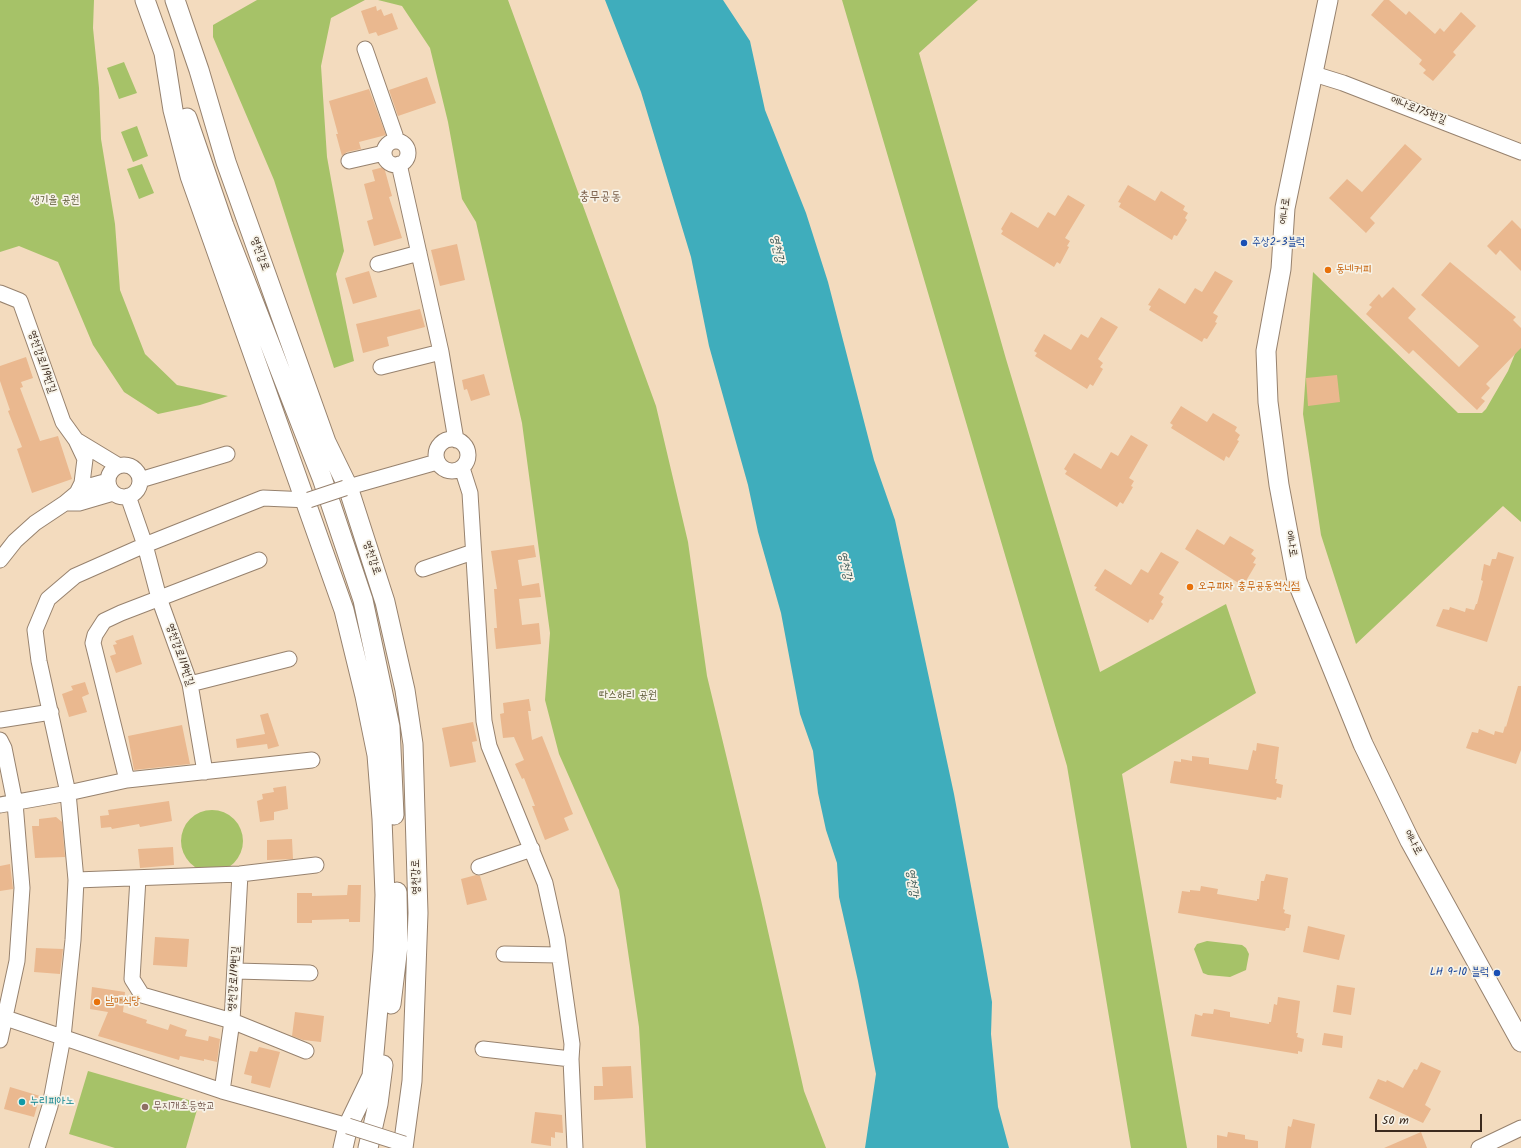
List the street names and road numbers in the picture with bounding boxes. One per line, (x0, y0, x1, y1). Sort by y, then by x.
street label: 에나로175번길 (1388, 94, 1448, 128)
street label: 에나로 (1278, 197, 1294, 225)
street label: 영천강로 (247, 235, 271, 273)
street label: 영천강로119번길 (24, 329, 58, 395)
street label: 에나로 (1281, 530, 1299, 558)
street label: 영천강로 (359, 539, 383, 577)
street label: 영천강로119번길 (162, 622, 196, 688)
street label: 에나로 (1400, 828, 1424, 858)
street label: 영천강로 (410, 859, 424, 895)
street label: 영천강로119번길 (226, 946, 244, 1012)

